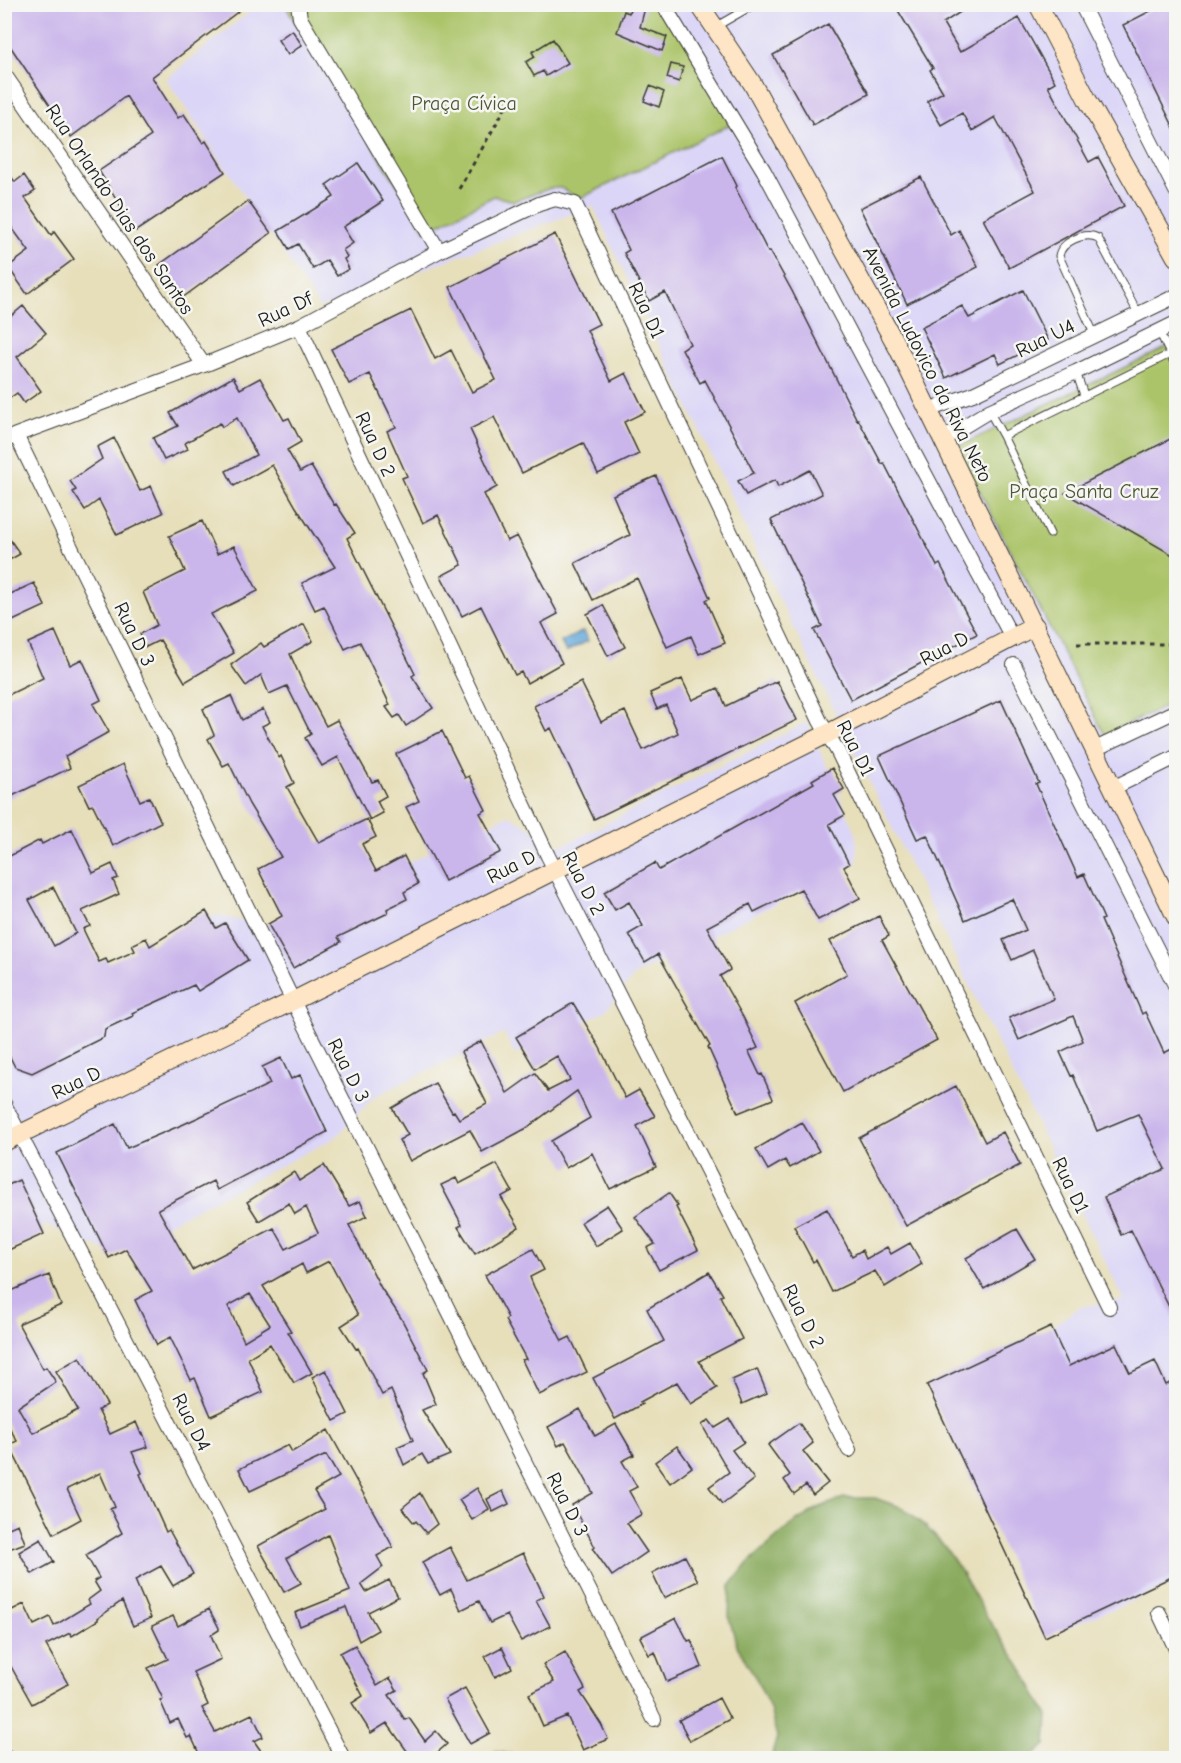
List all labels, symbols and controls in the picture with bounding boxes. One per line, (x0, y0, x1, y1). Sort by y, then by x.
park label: Praça Cívica (411, 92, 517, 115)
street label: Rua Orlando Dias dos Santos (41, 100, 199, 319)
street label: Avenida Ludovico da Riva Neto (858, 243, 997, 486)
street label: Rua D1 (624, 278, 670, 342)
street label: Rua Df (254, 286, 317, 332)
street label: Rua U4 (1012, 314, 1078, 363)
street label: Rua D 2 (351, 408, 401, 480)
park label: Praça Santa Cruz (1009, 480, 1159, 503)
street label: Rua D 3 (109, 598, 160, 670)
street label: Rua D (916, 626, 972, 671)
street label: Rua D1 (832, 716, 879, 780)
street label: Rua D (483, 844, 539, 888)
street label: Rua D 2 (557, 847, 610, 919)
street label: Rua D 3 (323, 1034, 374, 1106)
street label: Rua D (48, 1061, 105, 1104)
street label: Rua D1 (1047, 1153, 1094, 1217)
street label: Rua D 2 (778, 1280, 829, 1352)
street label: Rua D4 (167, 1390, 216, 1455)
street label: Rua D 3 (542, 1468, 593, 1540)

